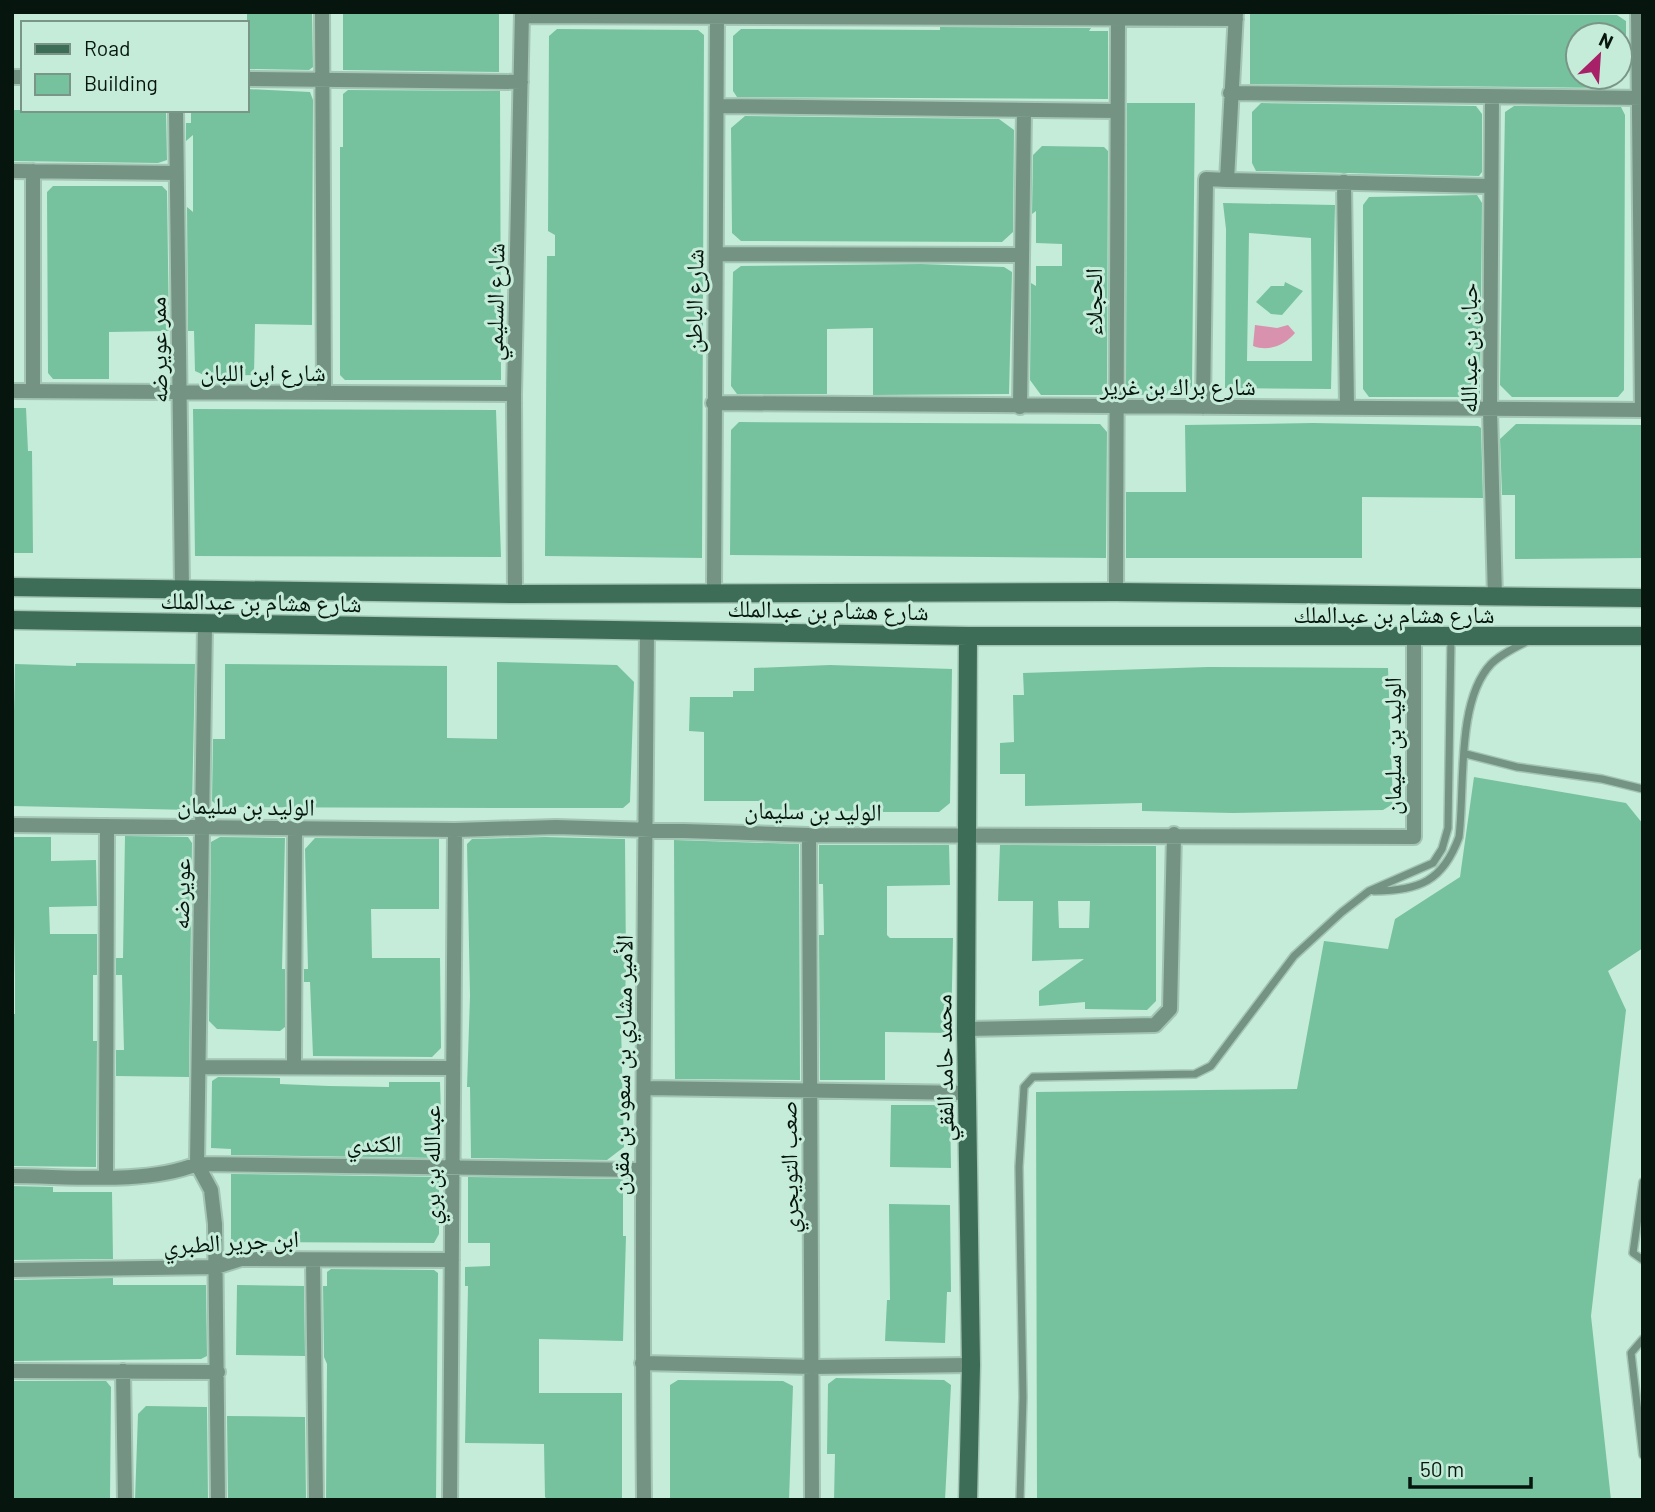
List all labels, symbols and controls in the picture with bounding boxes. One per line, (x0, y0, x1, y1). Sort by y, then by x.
legend (21, 21, 248, 112)
north arrow (1564, 21, 1634, 91)
text: N (1596, 27, 1617, 53)
text: Road (84, 35, 130, 60)
text: Building (84, 70, 158, 95)
street label: شارع السليمي (478, 243, 516, 361)
street label: شارع الباطن (678, 249, 710, 353)
street label: الحجلاء (1078, 268, 1107, 336)
street label: حبان بن عبدالله (1453, 283, 1483, 413)
street label: ممر عويرضه (142, 297, 173, 403)
street label: شارع ابن اللبان (200, 357, 326, 388)
street label: شارع براك بن غرير (1099, 371, 1256, 402)
street label: شارع هشام بن عبدالملك (160, 585, 362, 620)
street label: شارع هشام بن عبدالملك (727, 593, 929, 628)
street label: شارع هشام بن عبدالملك (1293, 599, 1495, 631)
street label: الوليد بن سليمان (1377, 677, 1407, 815)
street label: الوليد بن سليمان (177, 789, 315, 822)
street label: الوليد بن سليمان (744, 794, 882, 827)
street label: عويرضه (165, 858, 196, 930)
street label: الأمير مشاري بن سعود بن مقرن (604, 934, 644, 1196)
street label: محمد حامد الفقي (927, 994, 965, 1142)
street label: صعب التويجري (772, 1100, 810, 1234)
street label: عبدالله بن بري (416, 1105, 451, 1225)
street label: الكندي (346, 1128, 402, 1163)
street label: ابن جرير الطبري (162, 1223, 300, 1265)
scale bar (1410, 1446, 1531, 1490)
text: 50 m (1420, 1456, 1464, 1481)

